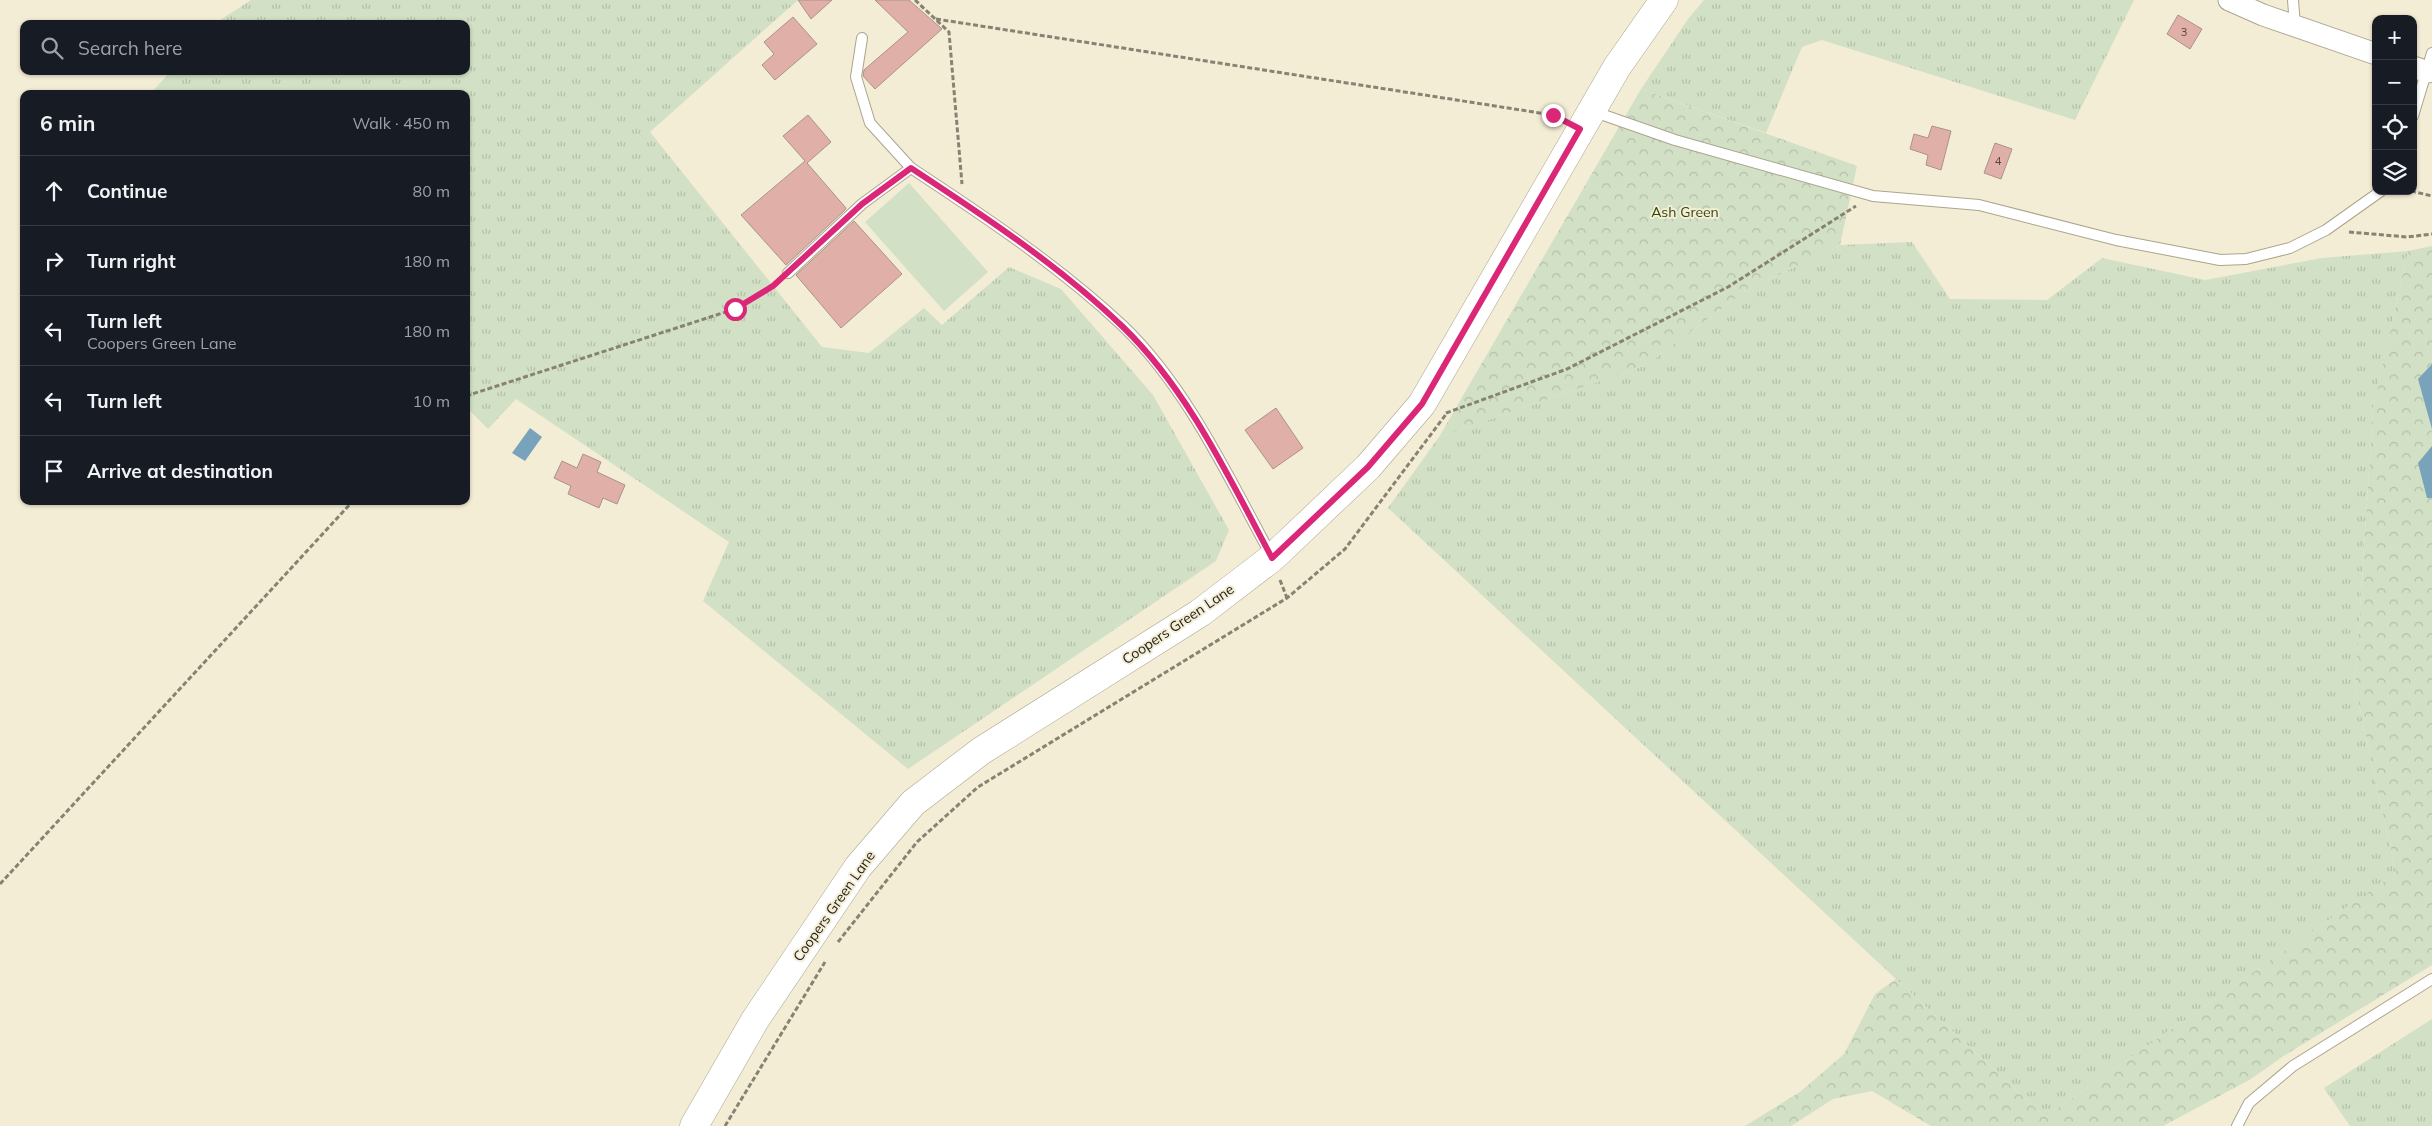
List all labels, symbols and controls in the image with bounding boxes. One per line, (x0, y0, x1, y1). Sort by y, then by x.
map controls (2372, 15, 2417, 195)
button: + (2372, 15, 2417, 60)
search box (20, 20, 470, 75)
house number: 3 (2181, 25, 2187, 39)
icon: search (38, 34, 66, 62)
text: Search here (78, 36, 182, 60)
button: − (2372, 60, 2417, 105)
route end (1542, 104, 1565, 127)
button: locate (2372, 105, 2417, 150)
text: 6 min (40, 110, 95, 136)
text: Walk · 450 m (352, 113, 450, 133)
button: layers (2372, 150, 2417, 195)
house number: 4 (1995, 154, 2002, 168)
icon: ahead (40, 177, 68, 205)
text: Continue (87, 179, 167, 203)
text: 80 m (413, 181, 450, 201)
park label: Ash Green (1651, 203, 1719, 221)
icon: right (40, 247, 68, 275)
text: Turn right (87, 249, 176, 273)
text: 180 m (403, 251, 450, 271)
route start (724, 298, 747, 321)
text: Turn left (87, 309, 162, 333)
icon: left (40, 317, 68, 345)
text: 180 m (403, 321, 450, 341)
text: Coopers Green Lane (87, 333, 237, 353)
icon: left (40, 387, 68, 415)
text: Turn left (87, 389, 162, 413)
text: 10 m (413, 391, 450, 411)
icon: arrive (40, 457, 68, 485)
text: Arrive at destination (87, 459, 273, 483)
street label: Coopers Green Lane (1119, 580, 1237, 668)
street label: Coopers Green Lane (789, 847, 879, 965)

